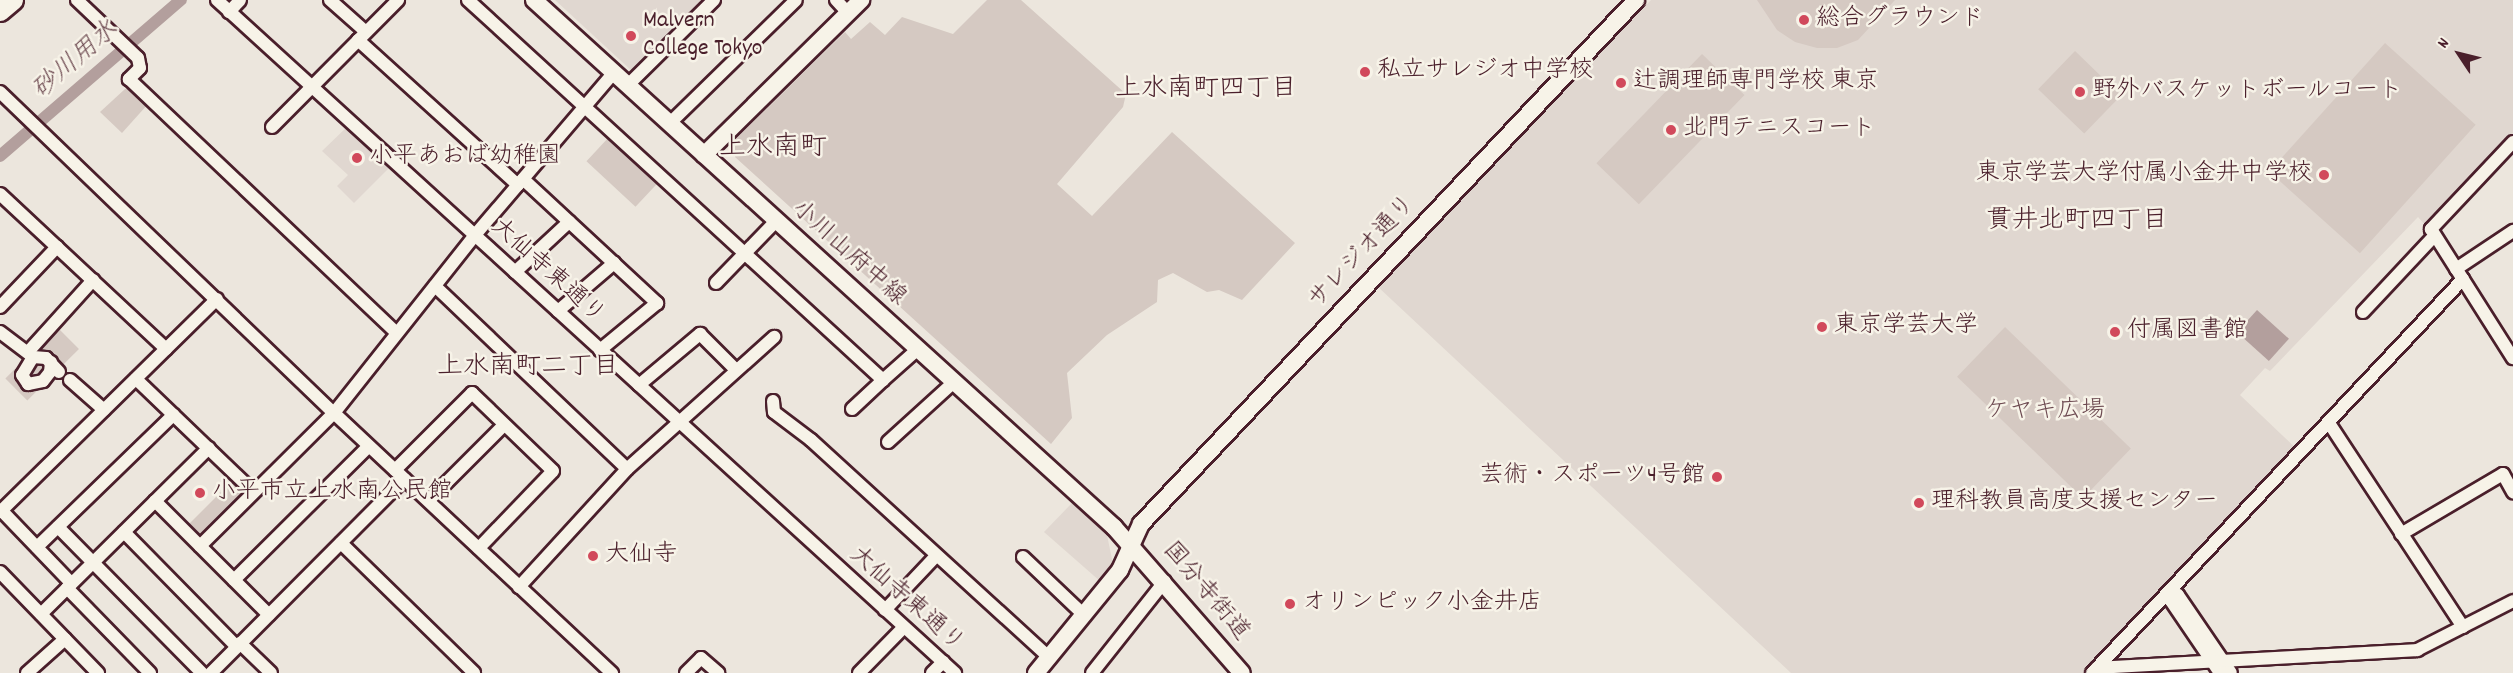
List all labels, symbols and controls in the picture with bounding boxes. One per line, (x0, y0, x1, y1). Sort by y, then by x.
place label: 総合グラウンド (1816, 6, 1984, 34)
place label: Malvern College Tokyo (643, 8, 762, 64)
marker: 総合グラウンド (1797, 13, 1811, 27)
water label: 砂川用水 (27, 15, 125, 107)
north arrow (2429, 24, 2489, 84)
marker: Malvern College Tokyo (624, 29, 638, 43)
text: N (2432, 34, 2456, 53)
place label: 私立サレジオ中学校 (1377, 58, 1593, 86)
marker: 私立サレジオ中学校 (1358, 65, 1372, 79)
place label: 辻調理師専門学校 東京 (1633, 69, 1878, 97)
district label: 上水南町四丁目 (1115, 74, 1297, 106)
marker: 辻調理師専門学校 東京 (1614, 76, 1628, 90)
place label: 野外バスケットボールコート (2092, 78, 2404, 106)
marker: 野外バスケットボールコート (2073, 85, 2087, 99)
place label: 北門テニスコート (1683, 116, 1875, 144)
marker: 北門テニスコート (1664, 123, 1678, 137)
district label: 上水南町 (719, 133, 827, 165)
place label: 小平あおば幼稚園 (369, 144, 561, 172)
marker: 小平あおば幼稚園 (350, 151, 364, 165)
place label: 東京学芸大学付属小金井中学校 (1976, 161, 2312, 189)
marker: 東京学芸大学付属小金井中学校 (2317, 168, 2331, 182)
street label: サレジオ通り (1303, 191, 1423, 315)
street label: 小川山府中線 (785, 195, 911, 313)
district label: 貫井北町四丁目 (1986, 206, 2168, 238)
street label: 大仙寺東通り (484, 213, 610, 331)
place label: 東京学芸大学 (1834, 313, 1978, 341)
place label: 付属図書館 (2127, 318, 2247, 346)
marker: 東京学芸大学 (1815, 320, 1829, 334)
marker: 付属図書館 (2108, 325, 2122, 339)
district label: 上水南町二丁目 (437, 352, 619, 384)
park label: ケヤキ広場 (1985, 398, 2105, 426)
place label: 芸術・スポーツ4号館 (1479, 463, 1705, 491)
marker: 芸術・スポーツ4号館 (1710, 470, 1724, 484)
place label: 小平市立上水南公民館 (212, 479, 452, 507)
marker: 小平市立上水南公民館 (193, 486, 207, 500)
place label: 理科教員高度支援センター (1931, 489, 2219, 517)
marker: 理科教員高度支援センター (1912, 496, 1926, 510)
street label: 国分寺街道 (1155, 537, 1255, 647)
street label: 大仙寺東通り (843, 541, 969, 659)
place label: 大仙寺 (605, 542, 677, 570)
marker: 大仙寺 (586, 549, 600, 563)
place label: オリンピック小金井店 (1302, 590, 1542, 618)
marker: オリンピック小金井店 (1283, 597, 1297, 611)

